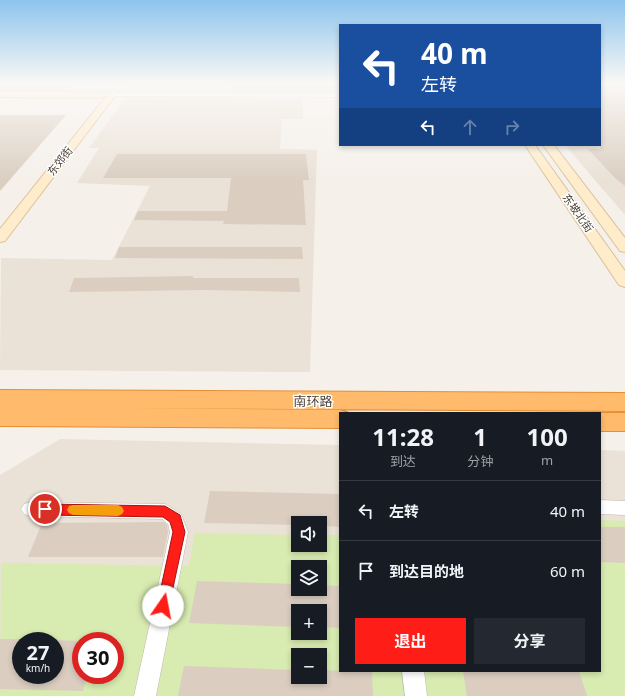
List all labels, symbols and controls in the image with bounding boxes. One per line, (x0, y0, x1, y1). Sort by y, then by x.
text: 40 m (421, 34, 488, 72)
icon: left (355, 40, 407, 92)
text: 左转 (421, 72, 457, 96)
icon: left (417, 116, 439, 138)
icon: ahead (459, 116, 481, 138)
icon: right (501, 116, 523, 138)
street label: 东郊街 (44, 143, 76, 178)
street label: 东坡北街 (560, 190, 597, 235)
street label: 南环路 (293, 392, 333, 410)
text: 11:28 (372, 420, 434, 453)
text: 1 (473, 420, 487, 453)
text: 100 (527, 420, 568, 453)
text: m (541, 451, 553, 469)
text: 到达 (390, 452, 416, 470)
text: 分钟 (467, 452, 493, 470)
pin (28, 492, 62, 526)
icon: arrive (34, 498, 56, 520)
icon: left (355, 500, 377, 522)
text: 左转 (389, 501, 419, 521)
text: 40 m (550, 501, 585, 521)
map controls (291, 516, 327, 684)
button: sound (291, 516, 327, 552)
button: layers (291, 560, 327, 596)
icon: arrive (355, 560, 377, 582)
text: 到达目的地 (389, 561, 464, 581)
text: 60 m (550, 561, 585, 581)
position arrow (142, 585, 184, 627)
button: + (291, 604, 327, 640)
button: 退出 (355, 618, 466, 664)
button: 分享 (474, 618, 585, 664)
speed limit sign: 30 (72, 632, 124, 684)
text: 27 (27, 639, 49, 666)
button: − (291, 648, 327, 684)
text: km/h (26, 661, 50, 675)

